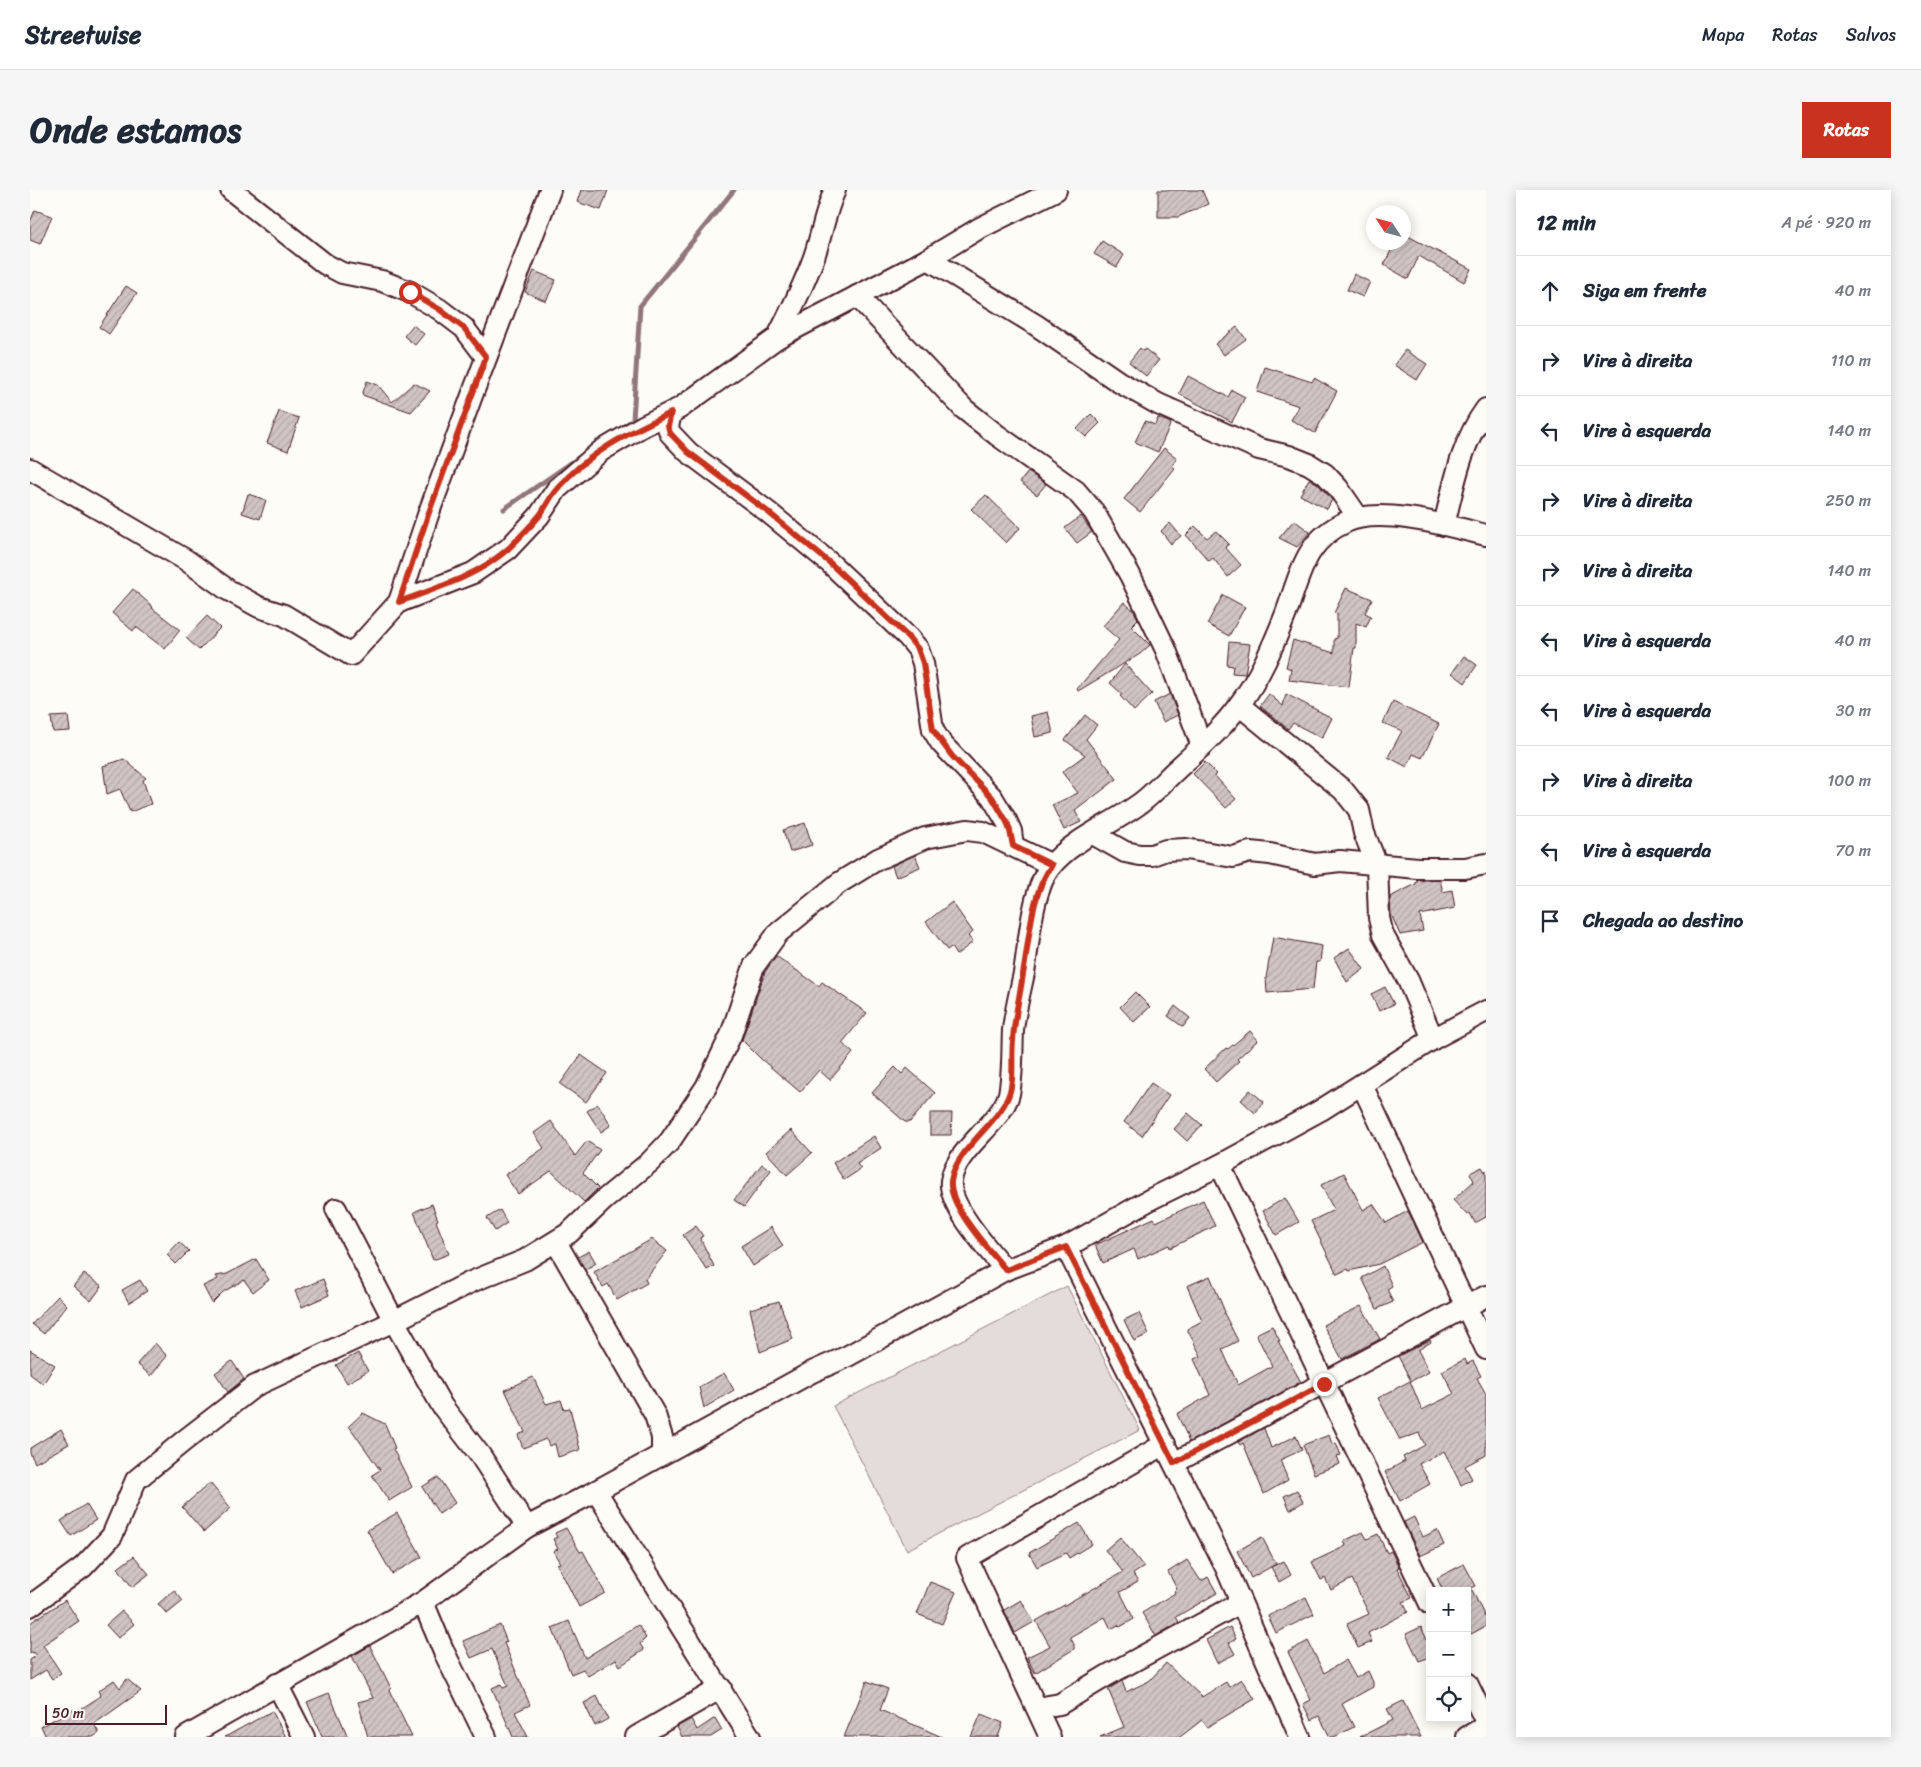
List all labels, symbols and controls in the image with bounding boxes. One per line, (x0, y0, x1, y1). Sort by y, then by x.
text: Streetwise (25, 14, 141, 56)
text: Mapa (1702, 19, 1744, 51)
text: Rotas (1772, 19, 1818, 51)
text: Salvos (1846, 19, 1896, 51)
text: Onde estamos (30, 99, 241, 161)
button: Rotas (1802, 102, 1891, 158)
text: 12 min (1536, 204, 1596, 242)
north arrow (1366, 205, 1411, 250)
text: A pé · 920 m (1781, 208, 1871, 237)
text: Siga em frente (1583, 274, 1706, 307)
text: 40 m (1834, 276, 1871, 305)
icon: ahead (1536, 277, 1564, 305)
route start (399, 281, 422, 304)
text: Vire à direita (1583, 344, 1692, 377)
text: 110 m (1831, 346, 1871, 375)
icon: right (1536, 347, 1564, 375)
text: Vire à esquerda (1583, 414, 1711, 447)
text: 140 m (1828, 416, 1871, 445)
icon: left (1536, 417, 1564, 445)
text: Vire à direita (1583, 484, 1692, 517)
text: 250 m (1825, 486, 1871, 515)
icon: right (1536, 487, 1564, 515)
text: Vire à direita (1583, 554, 1692, 587)
text: 140 m (1828, 556, 1871, 585)
icon: right (1536, 557, 1564, 585)
text: Vire à esquerda (1583, 624, 1711, 657)
text: 40 m (1834, 626, 1871, 655)
icon: left (1536, 627, 1564, 655)
text: Vire à esquerda (1583, 694, 1711, 727)
text: 30 m (1836, 696, 1871, 725)
icon: left (1536, 697, 1564, 725)
text: Vire à direita (1583, 764, 1692, 797)
text: 100 m (1827, 766, 1871, 795)
icon: right (1536, 767, 1564, 795)
text: Vire à esquerda (1583, 834, 1711, 867)
text: 70 m (1835, 836, 1871, 865)
icon: left (1536, 837, 1564, 865)
text: Chegada ao destino (1583, 904, 1743, 937)
icon: arrive (1536, 907, 1564, 935)
route end (1313, 1373, 1336, 1396)
map controls (1426, 1587, 1471, 1722)
button: + (1426, 1587, 1471, 1632)
button: − (1426, 1632, 1471, 1677)
button: locate (1426, 1677, 1471, 1722)
text: 50 m (52, 1701, 84, 1726)
scale bar (45, 1702, 168, 1725)

